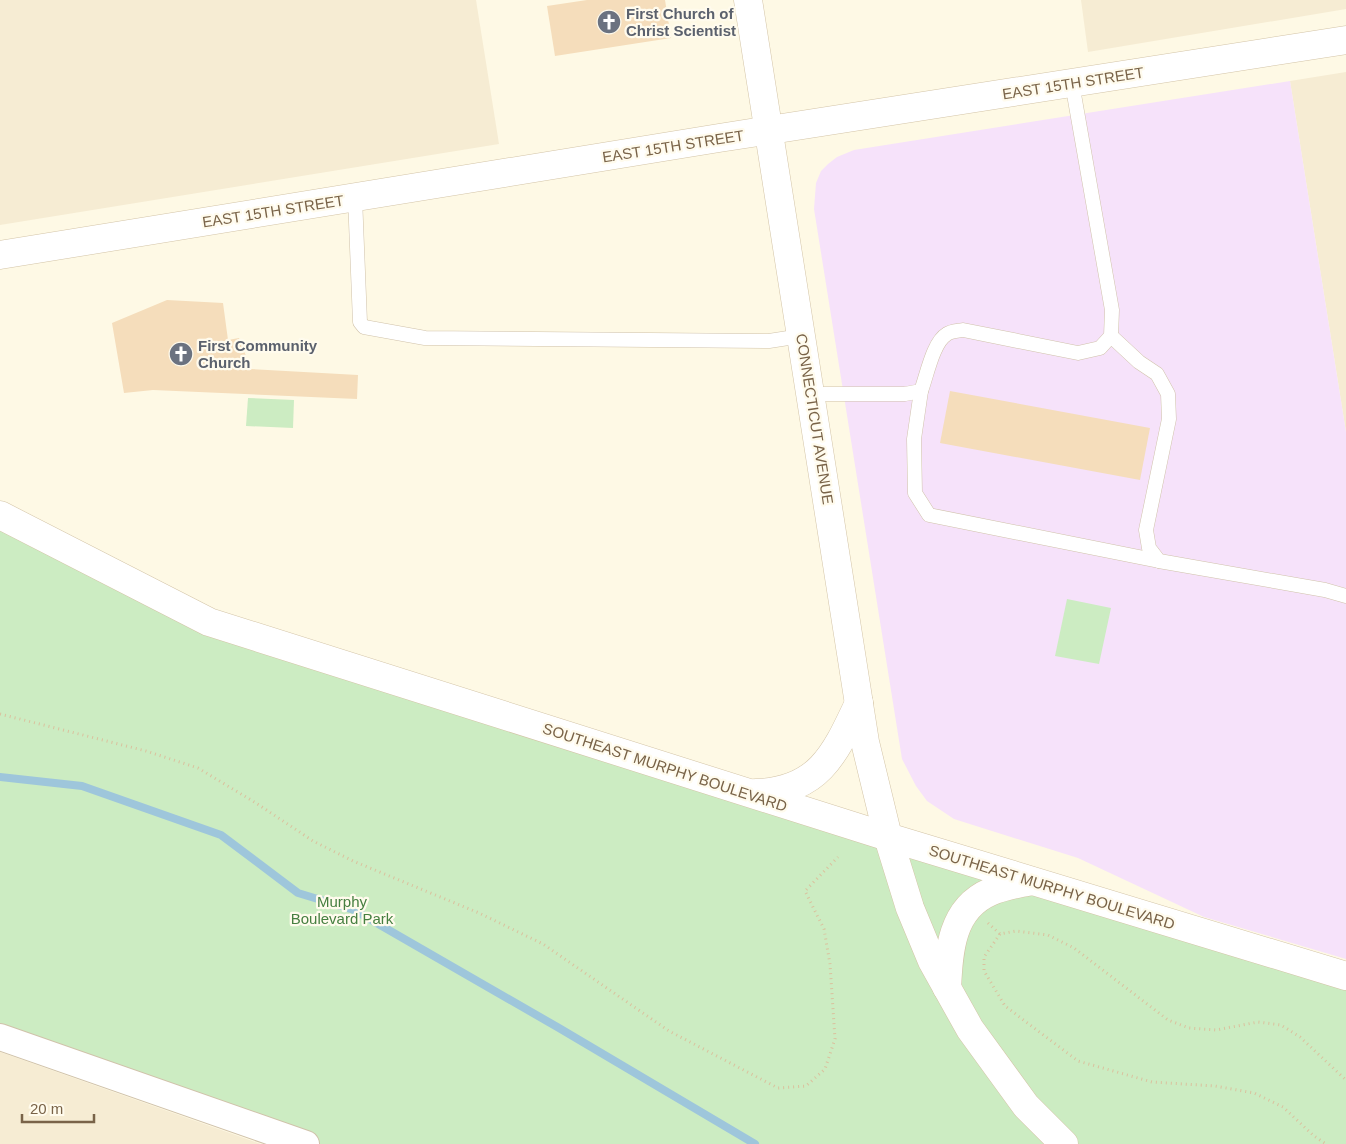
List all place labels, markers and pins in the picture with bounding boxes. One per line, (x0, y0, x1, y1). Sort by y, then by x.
place label: First Church of Christ Scientist (626, 5, 736, 39)
church icon: First Church of Christ Scientist (596, 9, 622, 35)
place label: First Community Church (198, 337, 318, 371)
church icon: First Community Church (168, 341, 194, 367)

